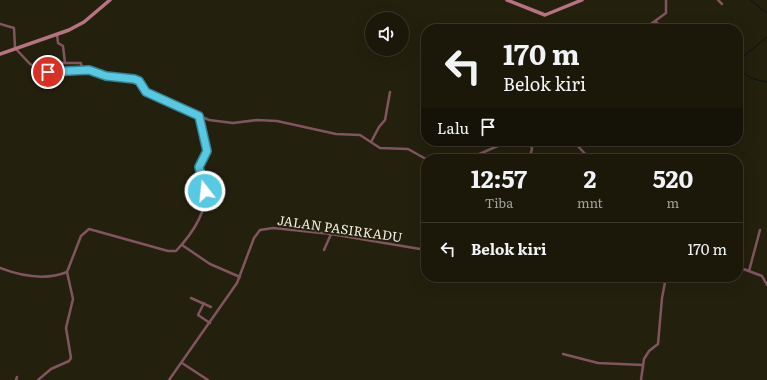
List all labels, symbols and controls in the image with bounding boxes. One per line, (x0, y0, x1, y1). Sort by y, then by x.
map controls (365, 12, 409, 56)
button: sound (365, 12, 409, 56)
text: 170 m (503, 32, 580, 74)
icon: left (437, 40, 489, 92)
pin (31, 55, 65, 89)
icon: arrive (37, 61, 59, 83)
text: Belok kiri (503, 70, 586, 97)
text: Lalu (437, 116, 469, 139)
icon: arrive (477, 116, 499, 138)
text: 12:57 (471, 160, 527, 195)
text: 2 (583, 160, 596, 195)
text: 520 (653, 160, 693, 195)
position arrow (184, 170, 226, 212)
text: Tiba (485, 193, 513, 212)
text: mnt (577, 193, 603, 212)
text: m (667, 193, 679, 212)
street label: JALAN PASIRKADU (276, 210, 404, 246)
text: Belok kiri (471, 237, 547, 260)
text: 170 m (688, 237, 727, 260)
icon: left (437, 238, 459, 260)

